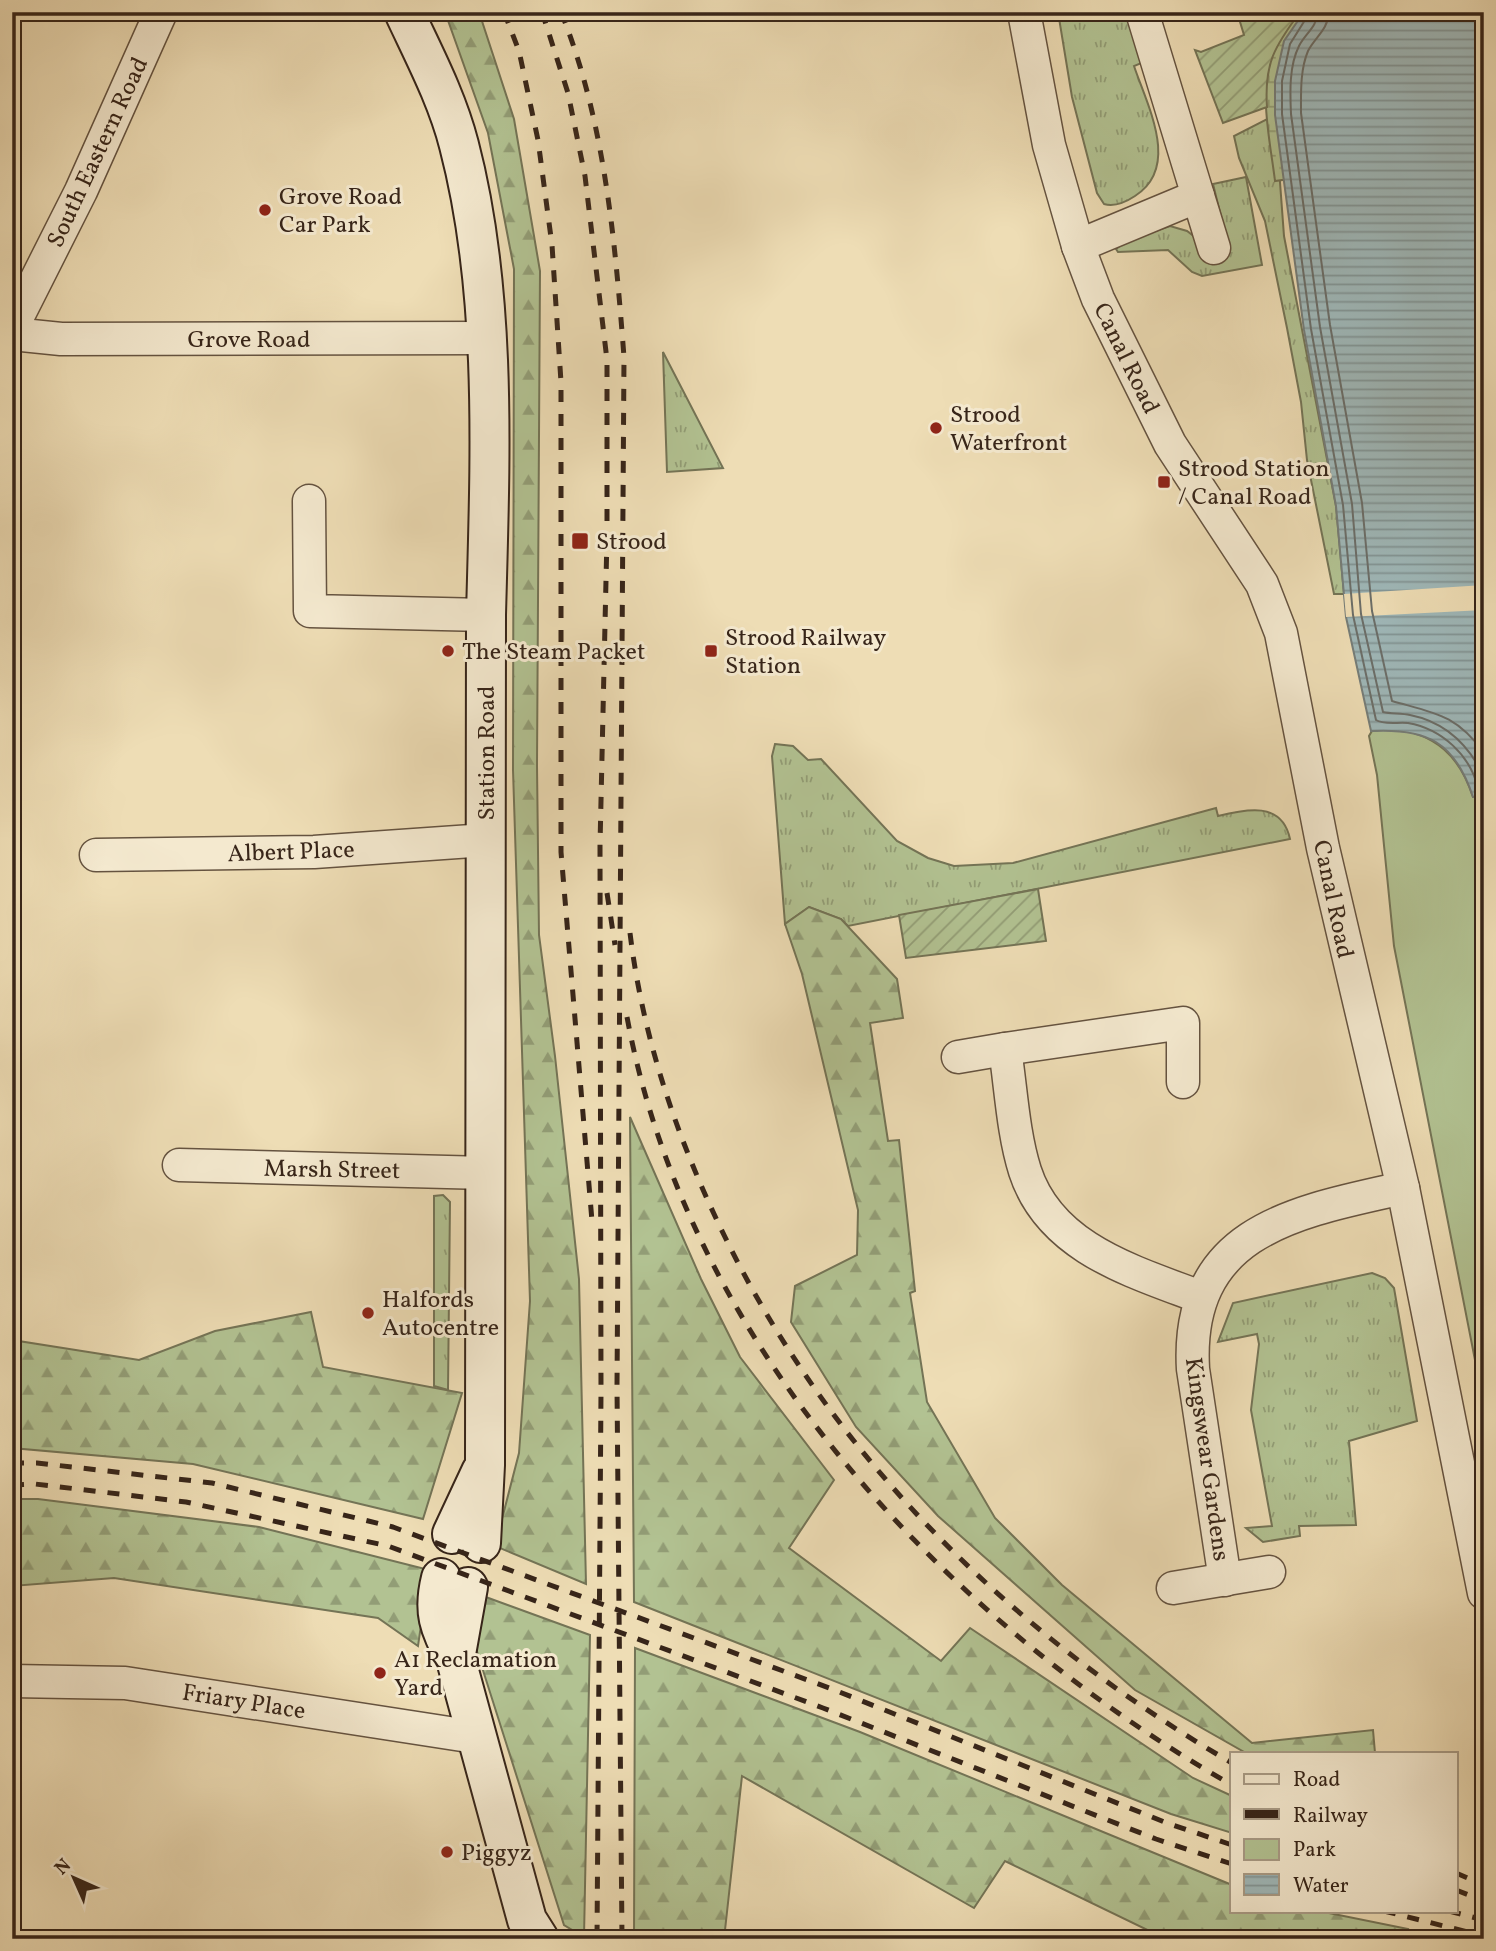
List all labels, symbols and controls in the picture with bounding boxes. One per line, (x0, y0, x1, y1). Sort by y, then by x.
street label: South Eastern Road (40, 52, 158, 254)
place label: Grove Road Car Park (279, 181, 402, 243)
marker: Grove Road Car Park (257, 202, 273, 218)
street label: Canal Road (1084, 297, 1167, 420)
street label: Grove Road (188, 324, 310, 358)
place label: Strood Waterfront (950, 399, 1067, 461)
marker: Strood Waterfront (928, 420, 944, 436)
place label: Strood Station / Canal Road (1178, 453, 1330, 515)
marker: Strood Station / Canal Road (1156, 474, 1172, 490)
place label: Strood (596, 526, 667, 560)
marker: Strood (570, 531, 590, 551)
place label: Strood Railway Station (725, 622, 886, 684)
place label: The Steam Packet (462, 636, 645, 670)
marker: The Steam Packet (440, 643, 456, 659)
marker: Strood Railway Station (703, 643, 719, 659)
street label: Station Road (471, 686, 505, 821)
street label: Albert Place (227, 834, 355, 872)
street label: Canal Road (1303, 837, 1361, 962)
street label: Marsh Street (263, 1153, 401, 1189)
place label: Halfords Autocentre (382, 1284, 499, 1346)
marker: Halfords Autocentre (360, 1305, 376, 1321)
street label: Kingswear Gardens (1175, 1355, 1237, 1563)
place label: A1 Reclamation Yard (394, 1644, 557, 1706)
marker: A1 Reclamation Yard (372, 1665, 388, 1681)
street label: Friary Place (180, 1676, 308, 1729)
legend (1230, 1752, 1458, 1912)
text: Road (1293, 1766, 1340, 1795)
text: Railway (1293, 1802, 1369, 1831)
text: Park (1293, 1836, 1336, 1865)
place label: Piggyz (461, 1837, 532, 1871)
north arrow (38, 1842, 108, 1912)
marker: Piggyz (439, 1844, 455, 1860)
text: N (49, 1853, 78, 1881)
text: Water (1293, 1872, 1349, 1901)

